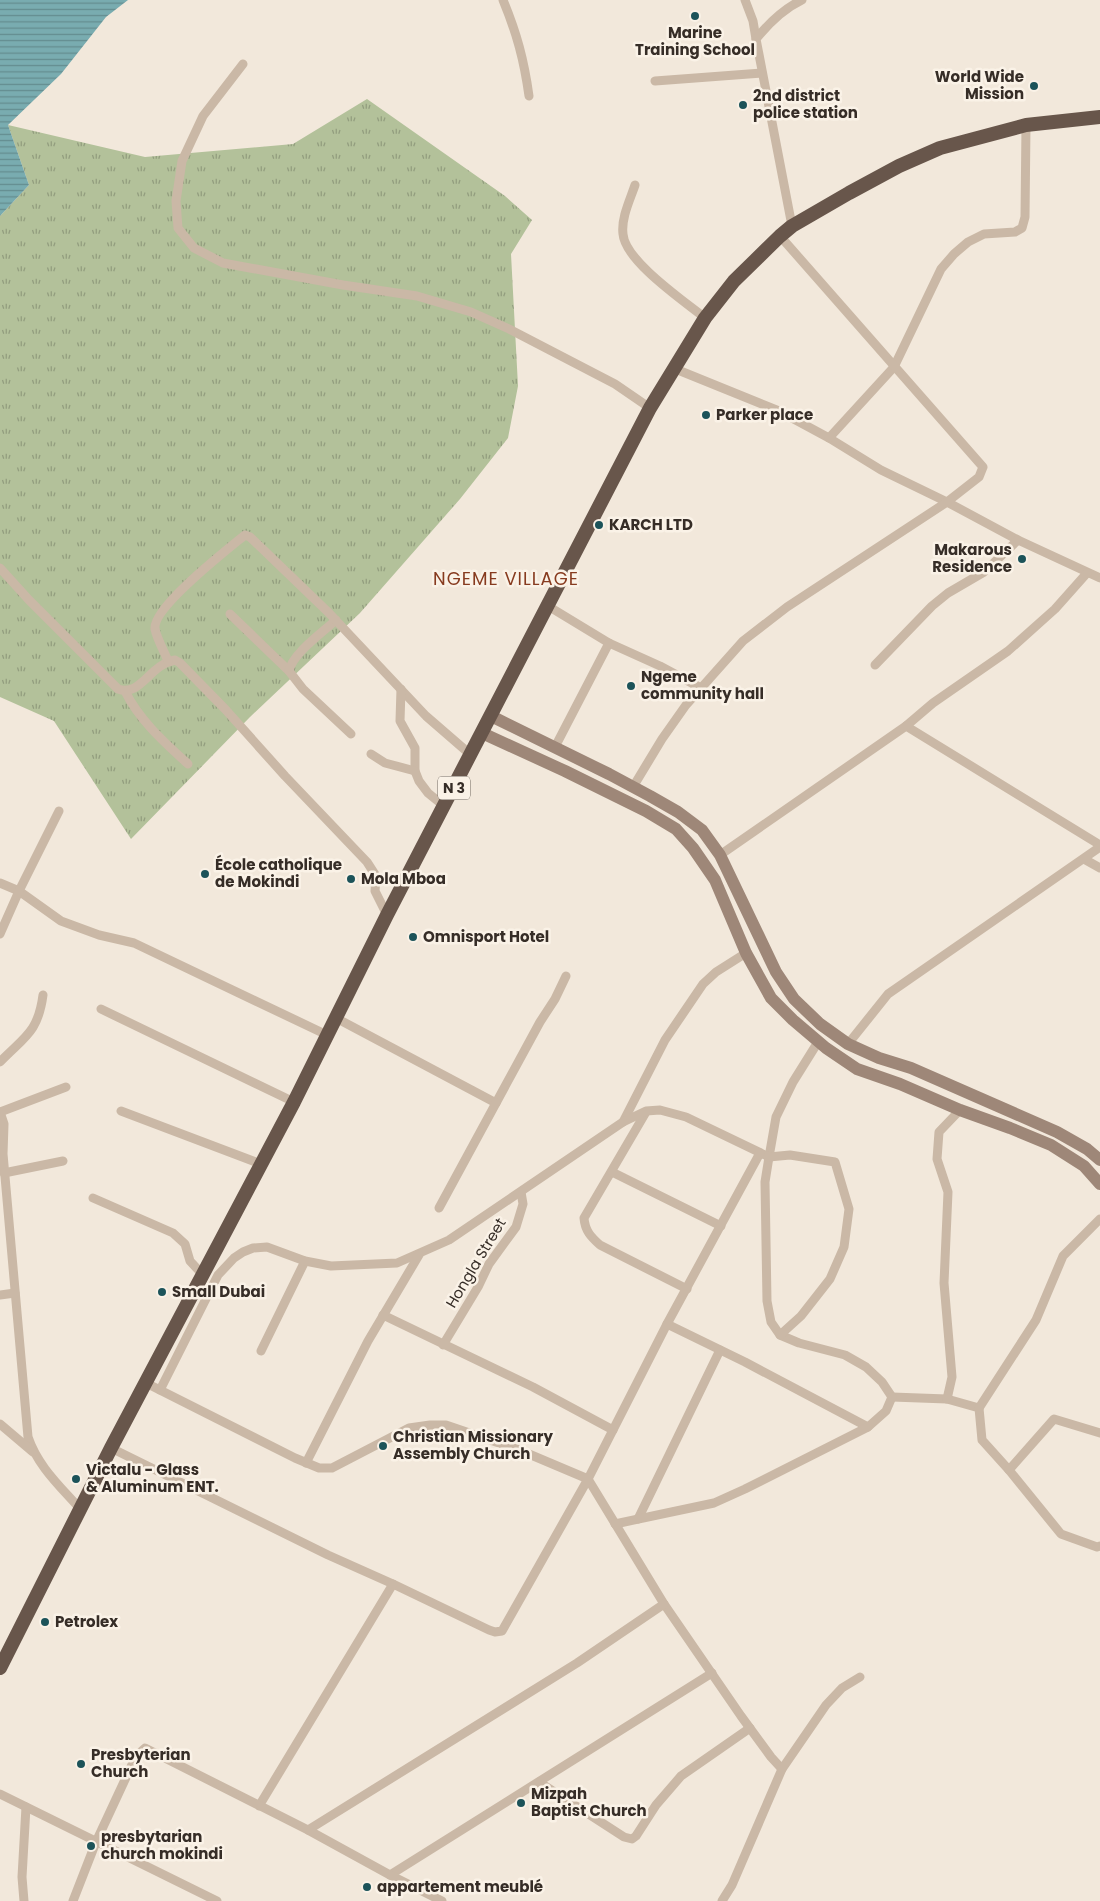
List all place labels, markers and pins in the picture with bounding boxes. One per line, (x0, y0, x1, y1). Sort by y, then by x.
marker: Marine Training School (689, 10, 701, 22)
place label: Marine Training School (635, 22, 755, 60)
place label: World Wide Mission (935, 66, 1024, 104)
marker: World Wide Mission (1028, 80, 1040, 92)
place label: 2nd district police station (753, 85, 858, 123)
marker: 2nd district police station (737, 99, 749, 111)
place label: Parker place (716, 404, 813, 425)
marker: Parker place (700, 409, 712, 421)
place label: KARCH LTD (609, 514, 693, 535)
marker: KARCH LTD (593, 519, 605, 531)
place label: Makarous Residence (932, 539, 1012, 577)
marker: Makarous Residence (1016, 553, 1028, 565)
place label: Ngeme community hall (641, 666, 764, 704)
marker: Ngeme community hall (625, 680, 637, 692)
place label: École catholique de Mokindi (215, 854, 342, 892)
marker: École catholique de Mokindi (199, 868, 211, 880)
place label: Mola Mboa (361, 868, 446, 889)
marker: Mola Mboa (345, 873, 357, 885)
place label: Omnisport Hotel (423, 926, 549, 947)
marker: Omnisport Hotel (407, 931, 419, 943)
place label: Small Dubai (172, 1281, 265, 1302)
marker: Small Dubai (156, 1286, 168, 1298)
place label: Christian Missionary Assembly Church (393, 1426, 553, 1464)
marker: Christian Missionary Assembly Church (377, 1440, 389, 1452)
place label: Victalu - Glass & Aluminum ENT. (86, 1459, 219, 1497)
marker: Victalu - Glass & Aluminum ENT. (70, 1473, 82, 1485)
place label: Petrolex (55, 1611, 118, 1632)
marker: Petrolex (39, 1616, 51, 1628)
place label: Presbyterian Church (91, 1744, 191, 1782)
marker: Presbyterian Church (75, 1758, 87, 1770)
place label: Mizpah Baptist Church (531, 1783, 647, 1821)
marker: Mizpah Baptist Church (515, 1797, 527, 1809)
place label: presbytarian church mokindi (101, 1826, 223, 1864)
marker: presbytarian church mokindi (85, 1840, 97, 1852)
place label: appartement meublé (377, 1876, 543, 1897)
marker: appartement meublé (361, 1881, 373, 1893)

